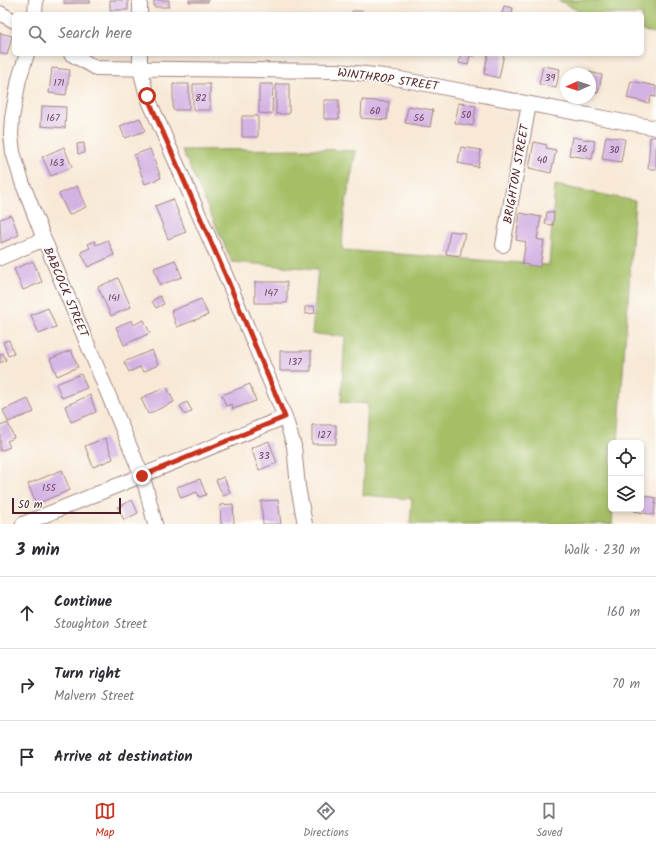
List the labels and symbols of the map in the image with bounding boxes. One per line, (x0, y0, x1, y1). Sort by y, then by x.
street label: WINTHROP STREET (336, 63, 441, 96)
north arrow (560, 68, 596, 104)
house number: 39 (545, 70, 555, 86)
house number: 171 (54, 75, 64, 91)
route start (138, 87, 156, 105)
house number: 82 (195, 90, 207, 106)
house number: 60 (370, 103, 380, 119)
house number: 50 (461, 107, 471, 123)
house number: 167 (46, 110, 60, 126)
house number: 56 (414, 110, 424, 126)
street label: BRIGHTON STREET (498, 121, 535, 225)
house number: 36 (576, 141, 588, 157)
house number: 30 (609, 142, 619, 158)
house number: 40 (537, 152, 547, 168)
house number: 163 (50, 155, 64, 171)
street label: BABCOCK STREET (38, 244, 94, 342)
house number: 147 (264, 285, 278, 301)
house number: 141 (108, 290, 120, 306)
house number: 137 (288, 354, 302, 370)
house number: 127 (317, 427, 331, 443)
house number: 33 (258, 448, 270, 464)
route end (133, 467, 151, 485)
house number: 155 (42, 480, 57, 496)
scale bar (12, 496, 121, 515)

